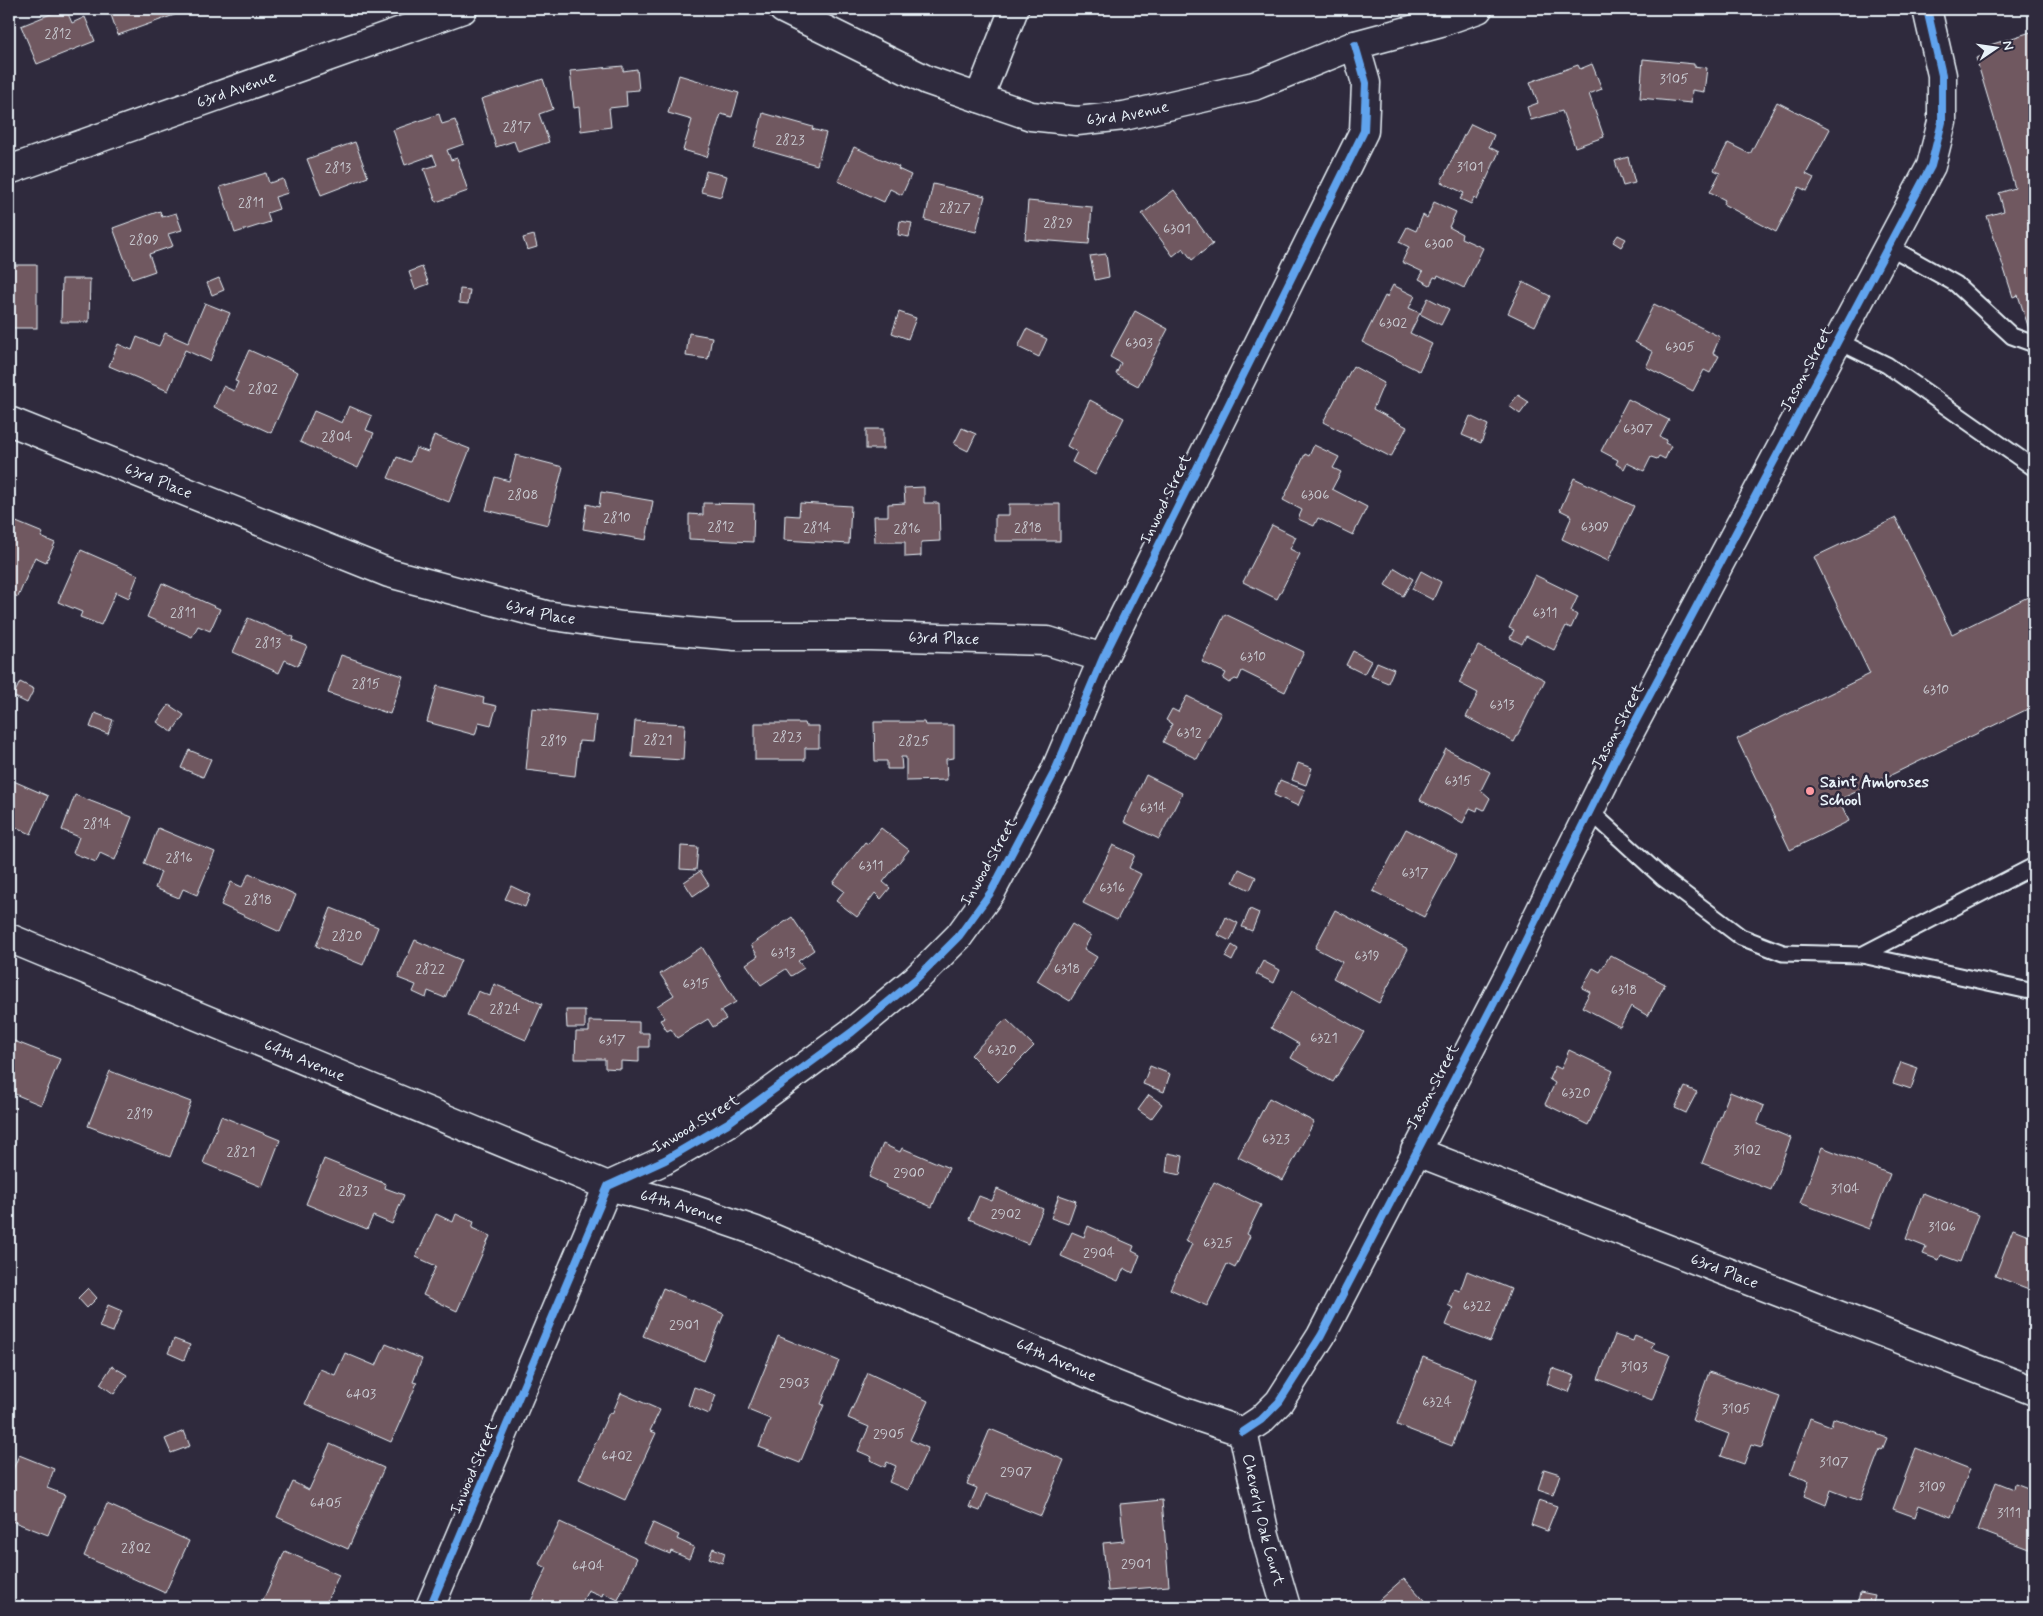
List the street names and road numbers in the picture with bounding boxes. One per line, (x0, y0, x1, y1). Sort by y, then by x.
street label: 63rd Avenue (194, 66, 279, 113)
street label: 63rd Avenue (1085, 96, 1171, 130)
street label: Jason Street (1776, 322, 1839, 415)
street label: Inwood Street (1135, 450, 1197, 547)
street label: 63rd Place (122, 458, 195, 504)
street label: 63rd Place (503, 594, 577, 630)
street label: 63rd Place (908, 627, 980, 650)
street label: Jason Street (1587, 680, 1650, 773)
street label: Inwood Street (955, 814, 1023, 910)
street label: 64th Avenue (261, 1034, 348, 1087)
street label: Jason Street (1402, 1040, 1465, 1133)
street label: Inwood Street (649, 1090, 744, 1158)
street label: 64th Avenue (638, 1184, 726, 1230)
street label: 63rd Place (1688, 1248, 1761, 1294)
street label: 64th Avenue (1013, 1333, 1100, 1387)
street label: Inwood Street (445, 1418, 503, 1517)
street label: Cheverly Oak Court (1237, 1452, 1290, 1589)

